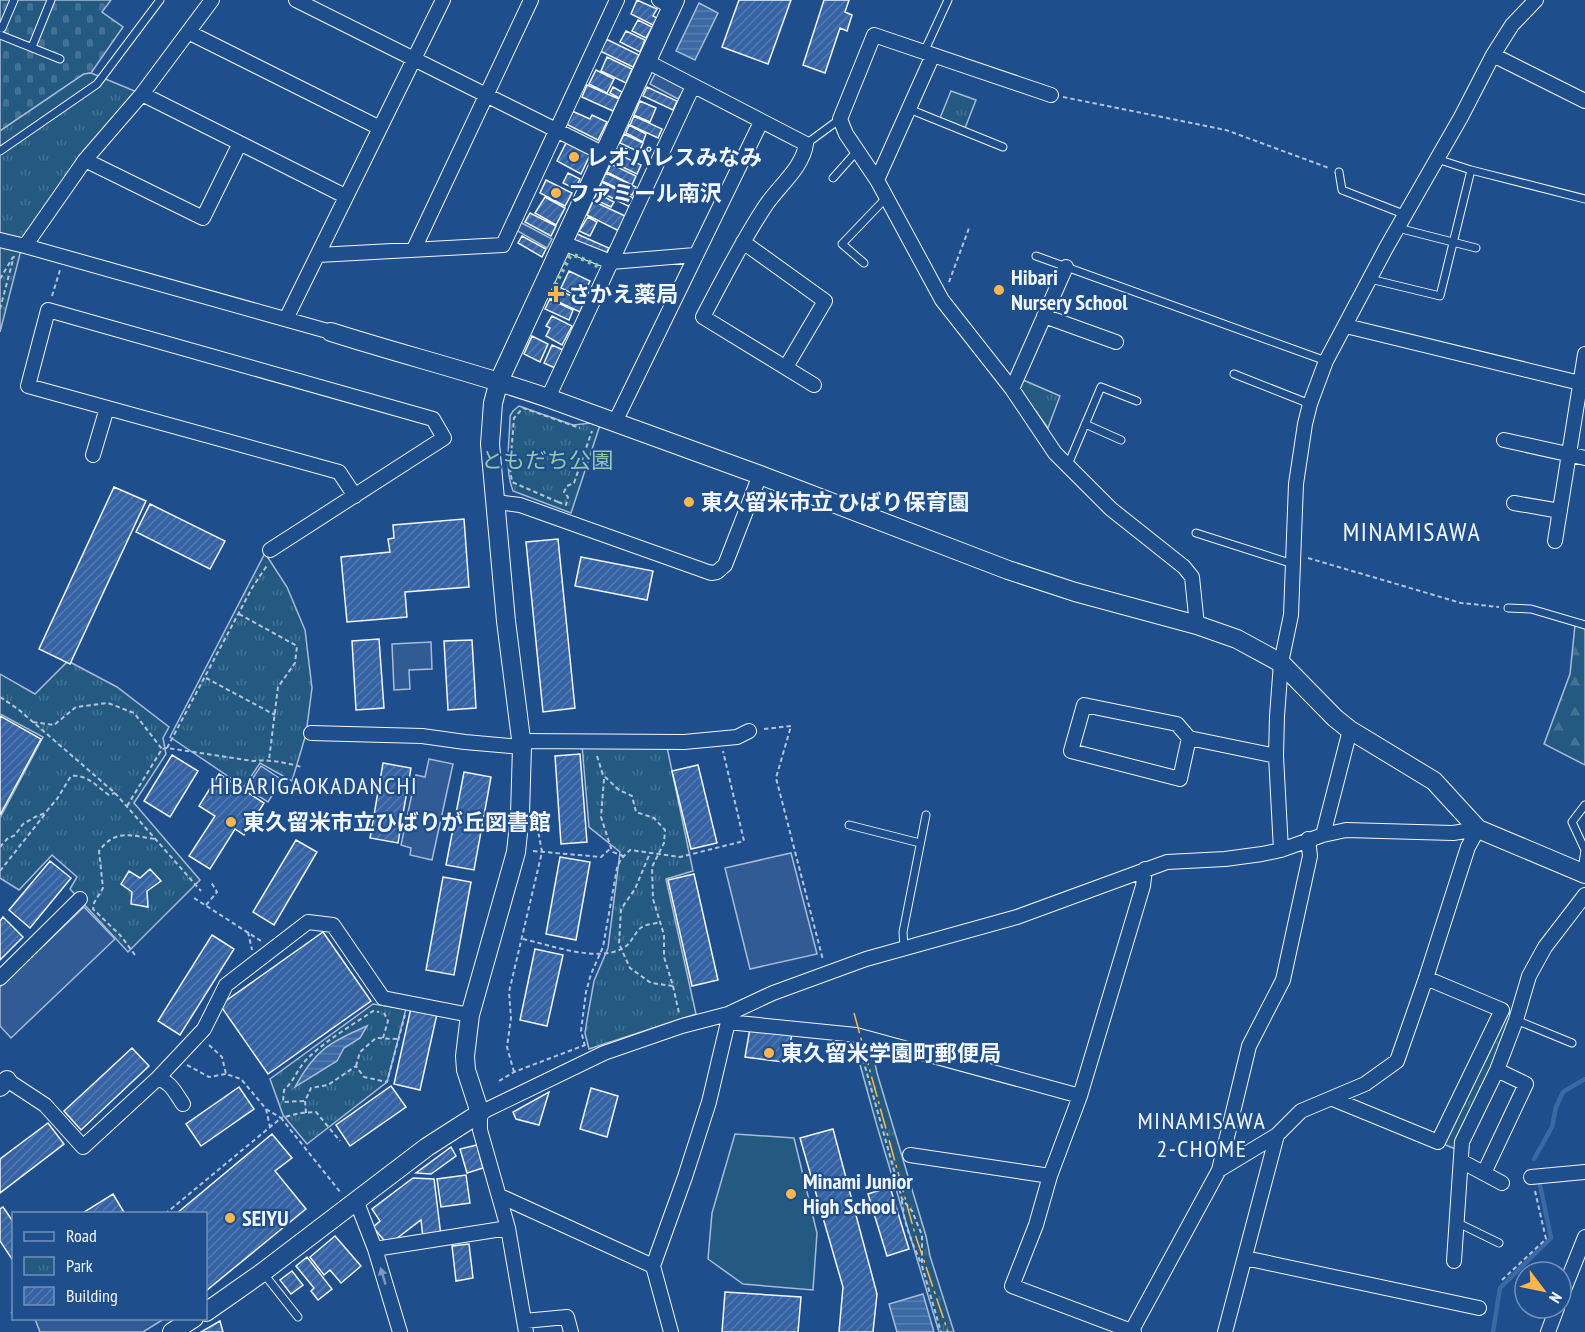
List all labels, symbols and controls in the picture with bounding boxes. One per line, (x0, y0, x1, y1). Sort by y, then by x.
place label: レオパレスみなみ (586, 143, 762, 171)
marker: レオパレスみなみ (567, 150, 581, 164)
place label: ファミール南沢 (568, 179, 722, 207)
marker: ファミール南沢 (549, 186, 563, 200)
place label: Hibari Nursery School (1011, 263, 1128, 316)
place label: さかえ薬局 (568, 280, 678, 308)
marker: Hibari Nursery School (992, 283, 1006, 297)
marker: さかえ薬局 (549, 287, 563, 301)
park label: ともだち公園 (481, 446, 613, 474)
place label: 東久留米市立 ひばり保育園 (701, 488, 970, 516)
marker: 東久留米市立 ひばり保育園 (682, 495, 696, 509)
district label: MINAMISAWA (1343, 515, 1481, 548)
district label: HIBARIGAOKADANCHI (210, 770, 418, 801)
place label: 東久留米市立ひばりが丘図書館 (243, 808, 551, 836)
marker: 東久留米市立ひばりが丘図書館 (224, 815, 238, 829)
place label: 東久留米学園町郵便局 (781, 1039, 1001, 1067)
marker: 東久留米学園町郵便局 (762, 1046, 776, 1060)
district label: MINAMISAWA 2-CHOME (1138, 1105, 1266, 1164)
place label: Minami Junior High School (803, 1167, 913, 1220)
marker: Minami Junior High School (784, 1187, 798, 1201)
place label: SEIYU (242, 1204, 289, 1232)
marker: SEIYU (223, 1211, 237, 1225)
legend (12, 1212, 207, 1320)
text: Road (66, 1224, 97, 1247)
text: Park (66, 1254, 93, 1277)
north arrow (1513, 1260, 1573, 1320)
one-way arrow (378, 1267, 387, 1285)
text: Building (66, 1284, 118, 1307)
text: N (1545, 1289, 1566, 1307)

